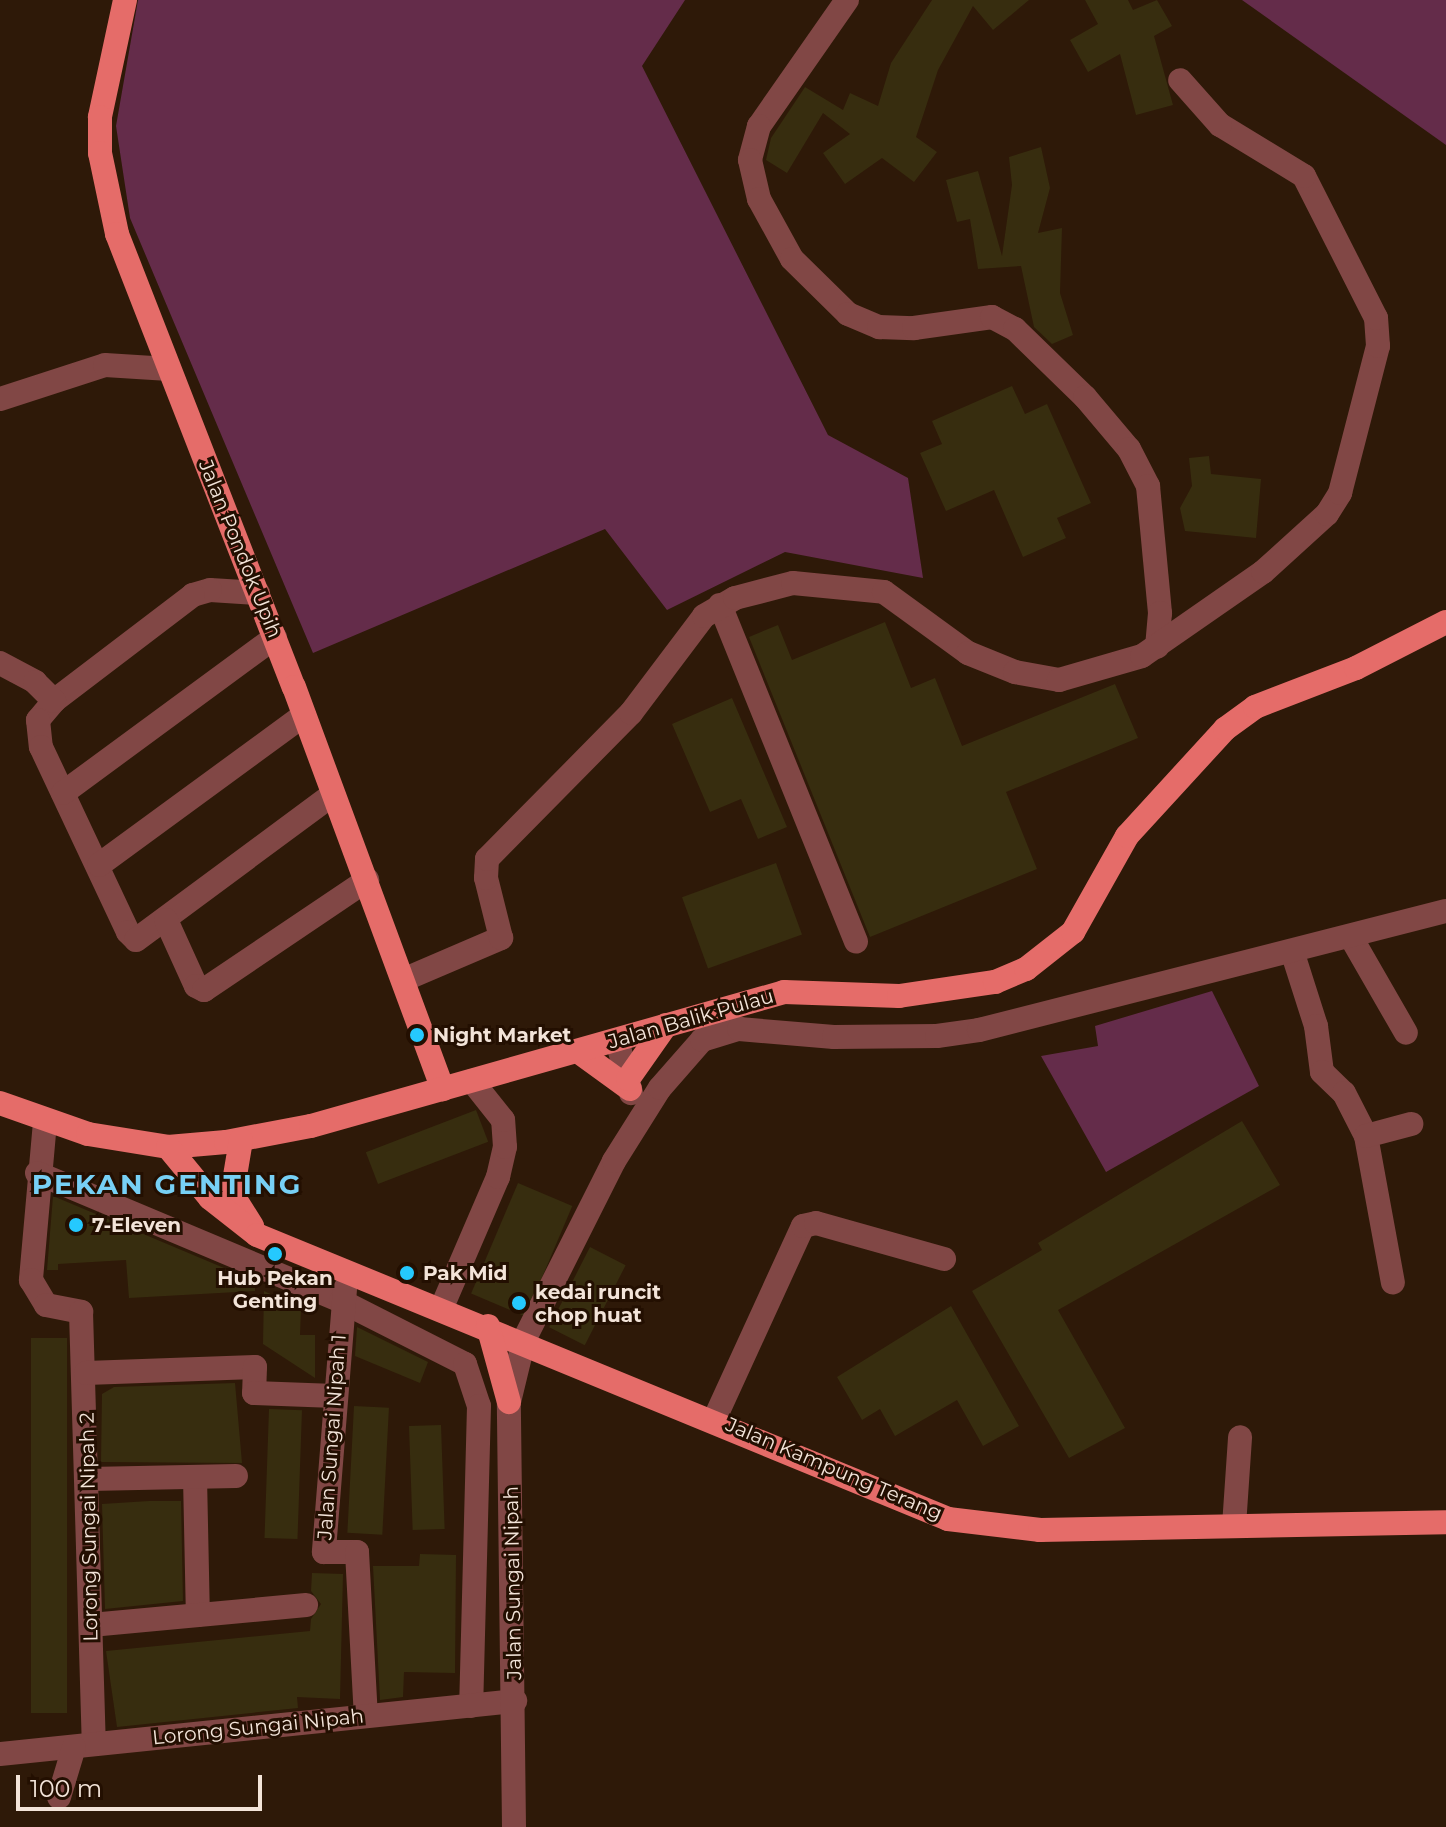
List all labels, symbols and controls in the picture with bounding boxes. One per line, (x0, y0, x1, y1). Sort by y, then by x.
street label: Jalan Pondok Upih (193, 457, 287, 641)
street label: Jalan Balik Pulau (605, 984, 777, 1054)
place label: Night Market (433, 1023, 571, 1047)
marker: Night Market (408, 1026, 426, 1044)
district label: PEKAN GENTING (32, 1167, 302, 1201)
place label: 7-Eleven (92, 1213, 181, 1237)
marker: 7-Eleven (67, 1216, 85, 1234)
marker: Hub Pekan Genting (266, 1245, 284, 1263)
place label: Pak Mid (423, 1261, 507, 1285)
marker: Pak Mid (398, 1264, 416, 1282)
place label: Hub Pekan Genting (217, 1266, 333, 1313)
place label: kedai runcit chop huat (535, 1280, 661, 1327)
marker: kedai runcit chop huat (510, 1294, 528, 1312)
street label: Jalan Sungai Nipah 1 (313, 1333, 351, 1541)
street label: Lorong Sungai Nipah 2 (75, 1412, 103, 1642)
street label: Jalan Kampung Terang (722, 1412, 946, 1526)
street label: Jalan Sungai Nipah (499, 1486, 527, 1680)
street label: Lorong Sungai Nipah (151, 1704, 365, 1750)
scale bar (20, 1759, 266, 1809)
text: 100 m (30, 1774, 102, 1803)

